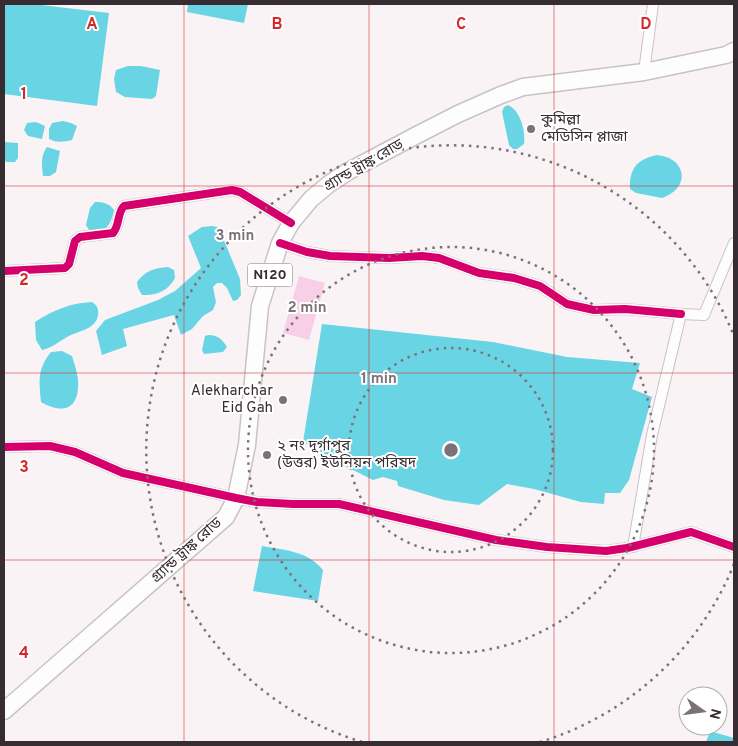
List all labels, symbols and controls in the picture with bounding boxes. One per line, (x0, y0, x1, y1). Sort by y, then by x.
text: A (86, 15, 98, 35)
text: B (271, 15, 283, 35)
text: C (456, 15, 466, 35)
text: D (640, 15, 652, 35)
text: 1 (21, 85, 27, 105)
place label: কুমিল্লা মেডিসিন প্লাজা (540, 111, 629, 147)
marker: কুমিল্লা মেডিসিন প্লাজা (525, 123, 537, 135)
street label: গ্র্যান্ড ট্রাঙ্ক রোড (321, 135, 408, 197)
text: 3 min (215, 227, 255, 246)
road number: N120 (248, 264, 292, 286)
text: 2 (19, 271, 29, 291)
text: 2 min (287, 299, 327, 318)
text: 1 min (361, 370, 397, 389)
place label: Alekharchar Eid Gah (191, 382, 273, 418)
marker: Alekharchar Eid Gah (277, 394, 289, 406)
place label: ২ নং দূর্গাপুর (উত্তর) ইউনিয়ন পরিষদ (277, 436, 417, 473)
centre of rings (442, 441, 460, 459)
marker: ২ নং দূর্গাপুর (উত্তর) ইউনিয়ন পরিষদ (261, 449, 273, 461)
text: 3 (19, 458, 29, 478)
street label: গ্র্যান্ড ট্রাঙ্ক রোড (148, 514, 227, 588)
text: 4 (19, 644, 29, 664)
north arrow (678, 686, 728, 736)
text: N (705, 707, 724, 721)

